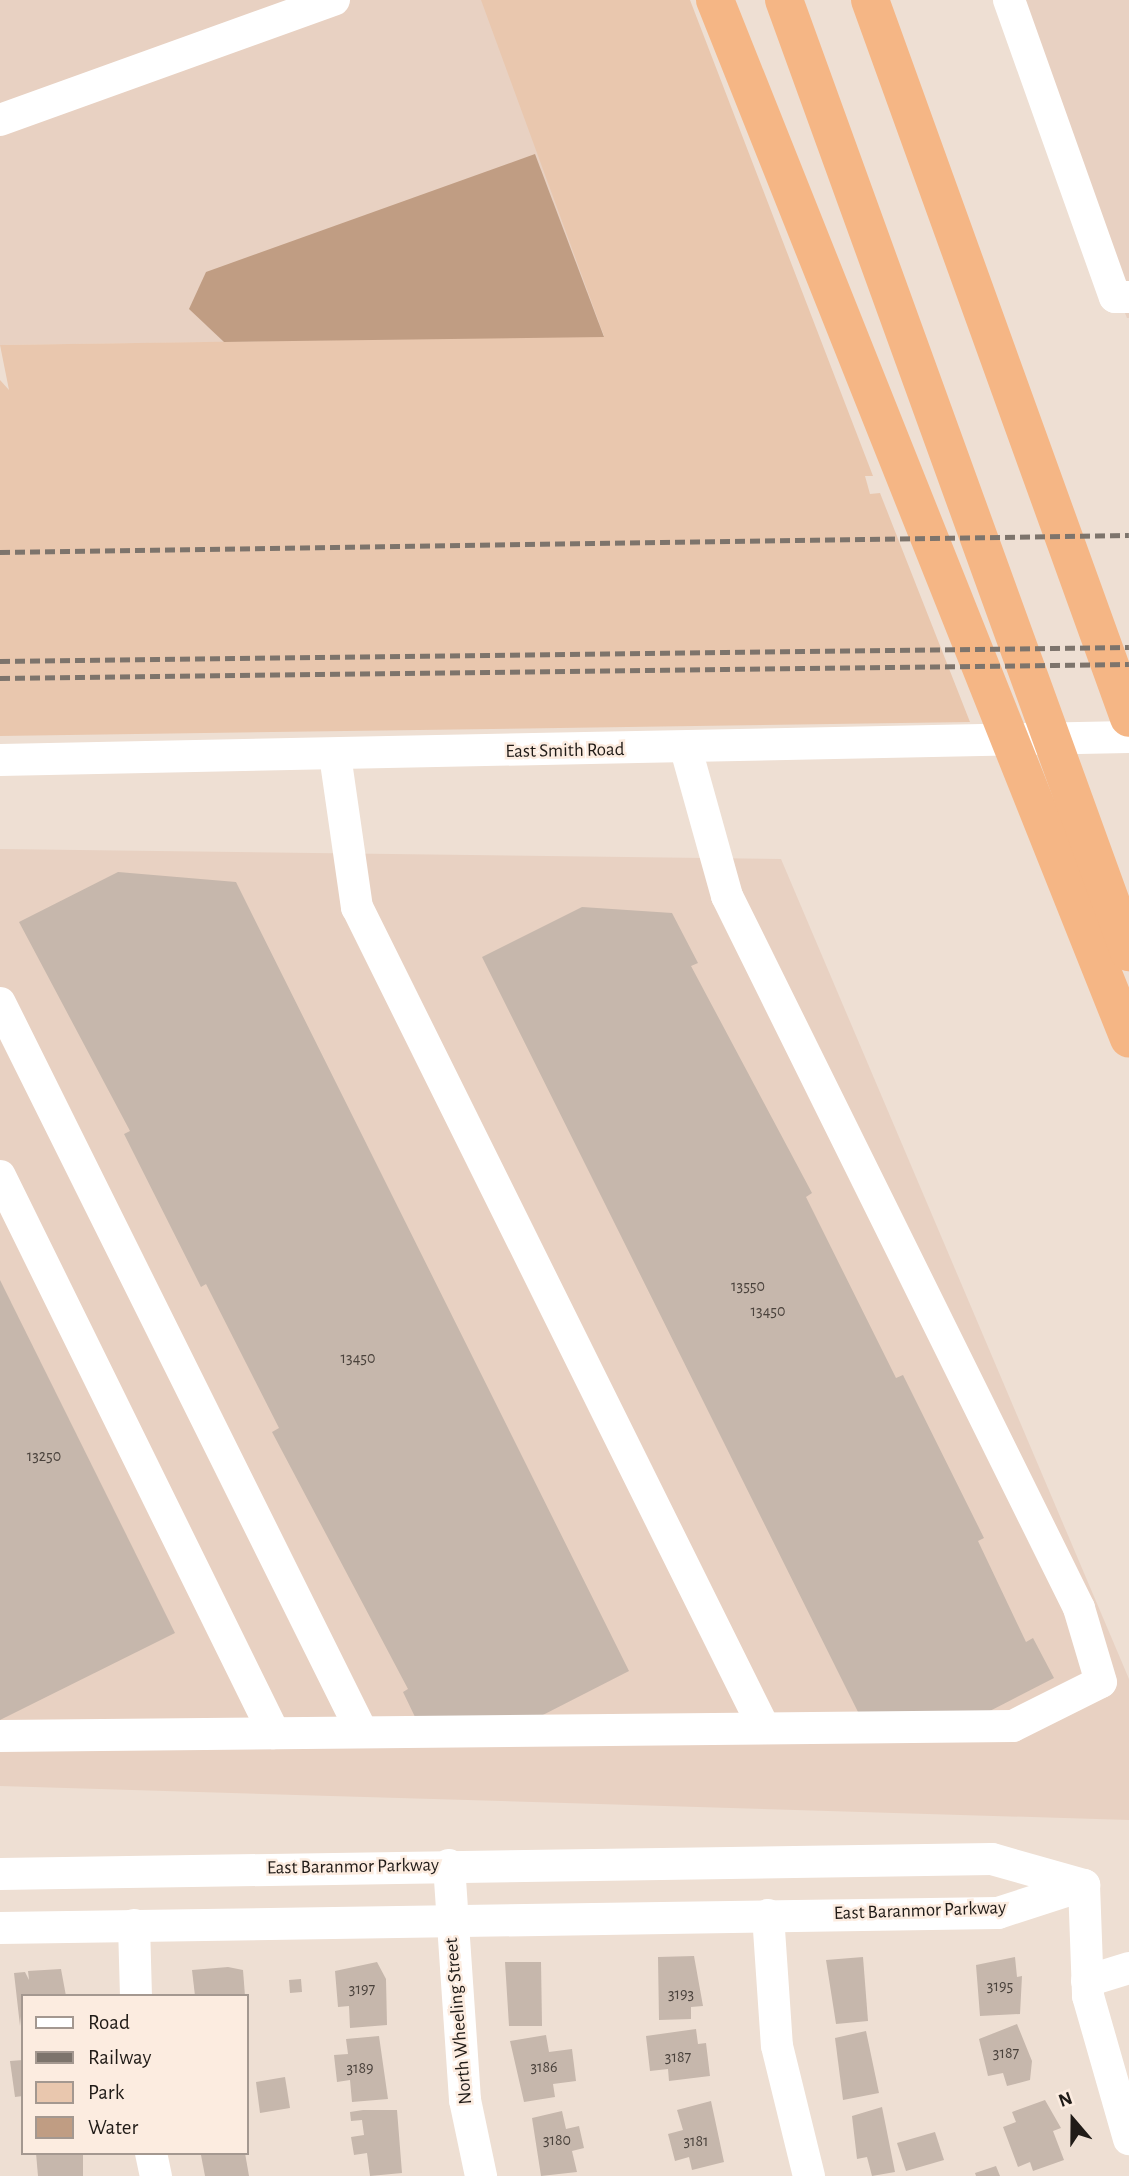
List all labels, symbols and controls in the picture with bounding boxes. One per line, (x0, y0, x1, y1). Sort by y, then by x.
street label: East Smith Road (505, 739, 625, 763)
house number: 13550 (731, 1276, 765, 1296)
house number: 13450 (751, 1301, 785, 1321)
house number: 13450 (341, 1348, 375, 1368)
house number: 13250 (27, 1446, 61, 1466)
street label: East Baranmor Parkway (267, 1854, 439, 1880)
street label: East Baranmor Parkway (834, 1897, 1006, 1925)
street label: North Wheeling Street (440, 1937, 478, 2105)
house number: 3195 (987, 1976, 1013, 1996)
house number: 3197 (349, 1979, 375, 1999)
house number: 3193 (668, 1984, 694, 2004)
legend (21, 1994, 248, 2155)
text: Road (88, 2012, 130, 2033)
house number: 3187 (993, 2043, 1019, 2063)
text: Railway (88, 2047, 151, 2068)
house number: 3187 (665, 2047, 691, 2067)
house number: 3186 (530, 2057, 558, 2077)
house number: 3189 (346, 2058, 374, 2078)
text: Park (88, 2082, 124, 2103)
north arrow (1038, 2085, 1108, 2155)
text: N (1056, 2089, 1075, 2111)
text: Water (88, 2117, 138, 2138)
house number: 3180 (543, 2130, 571, 2150)
house number: 3181 (683, 2131, 709, 2151)

